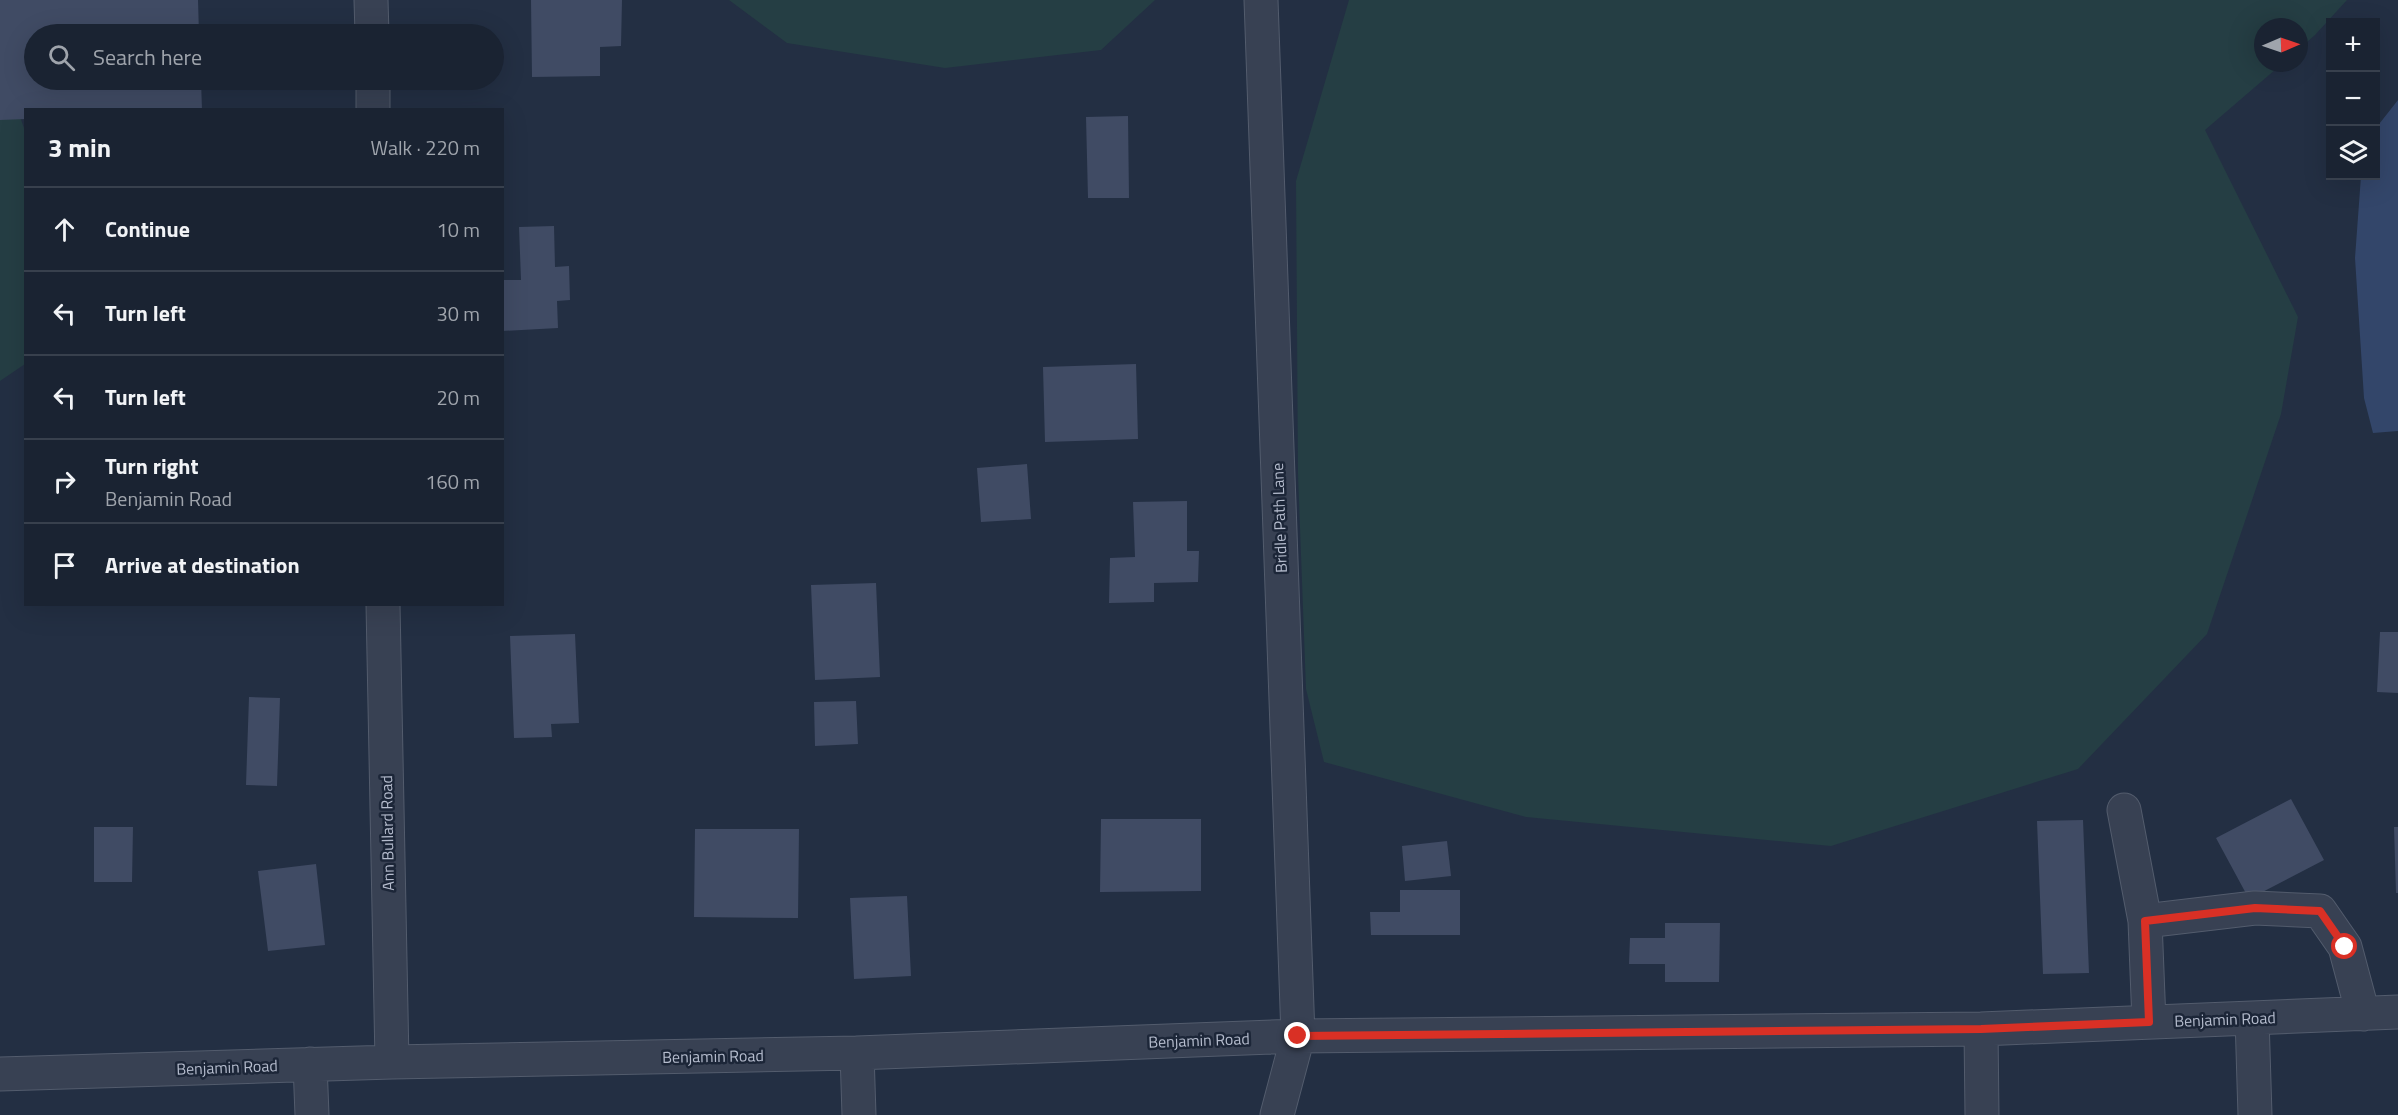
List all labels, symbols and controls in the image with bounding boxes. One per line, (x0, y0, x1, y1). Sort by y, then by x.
north arrow (2254, 18, 2308, 72)
map controls (2326, 18, 2380, 180)
button: + (2326, 18, 2380, 72)
search box (24, 24, 504, 90)
text: Search here (93, 40, 202, 74)
icon: search (45, 41, 78, 74)
button: − (2326, 72, 2380, 126)
button: layers (2326, 126, 2380, 180)
text: 3 min (48, 128, 111, 167)
text: Walk · 220 m (371, 132, 480, 163)
text: Continue (105, 212, 190, 246)
icon: ahead (48, 213, 81, 246)
text: 10 m (436, 214, 480, 245)
text: Turn left (105, 296, 186, 330)
icon: left (48, 297, 81, 330)
text: 30 m (436, 298, 480, 329)
text: Turn left (105, 380, 186, 414)
icon: left (48, 381, 81, 414)
text: 20 m (436, 382, 480, 413)
text: Turn right (105, 449, 199, 483)
street label: Bridle Path Lane (1265, 463, 1293, 573)
icon: right (48, 465, 81, 498)
text: 160 m (425, 466, 480, 497)
text: Benjamin Road (105, 483, 232, 514)
text: Arrive at destination (105, 548, 300, 582)
icon: arrive (48, 549, 81, 582)
street label: Ann Bullard Road (374, 775, 400, 891)
route start (2331, 933, 2357, 959)
street label: Benjamin Road (2174, 1005, 2276, 1033)
route end (1284, 1022, 1310, 1048)
street label: Benjamin Road (1148, 1026, 1250, 1054)
street label: Benjamin Road (662, 1043, 764, 1069)
street label: Benjamin Road (176, 1053, 278, 1081)

